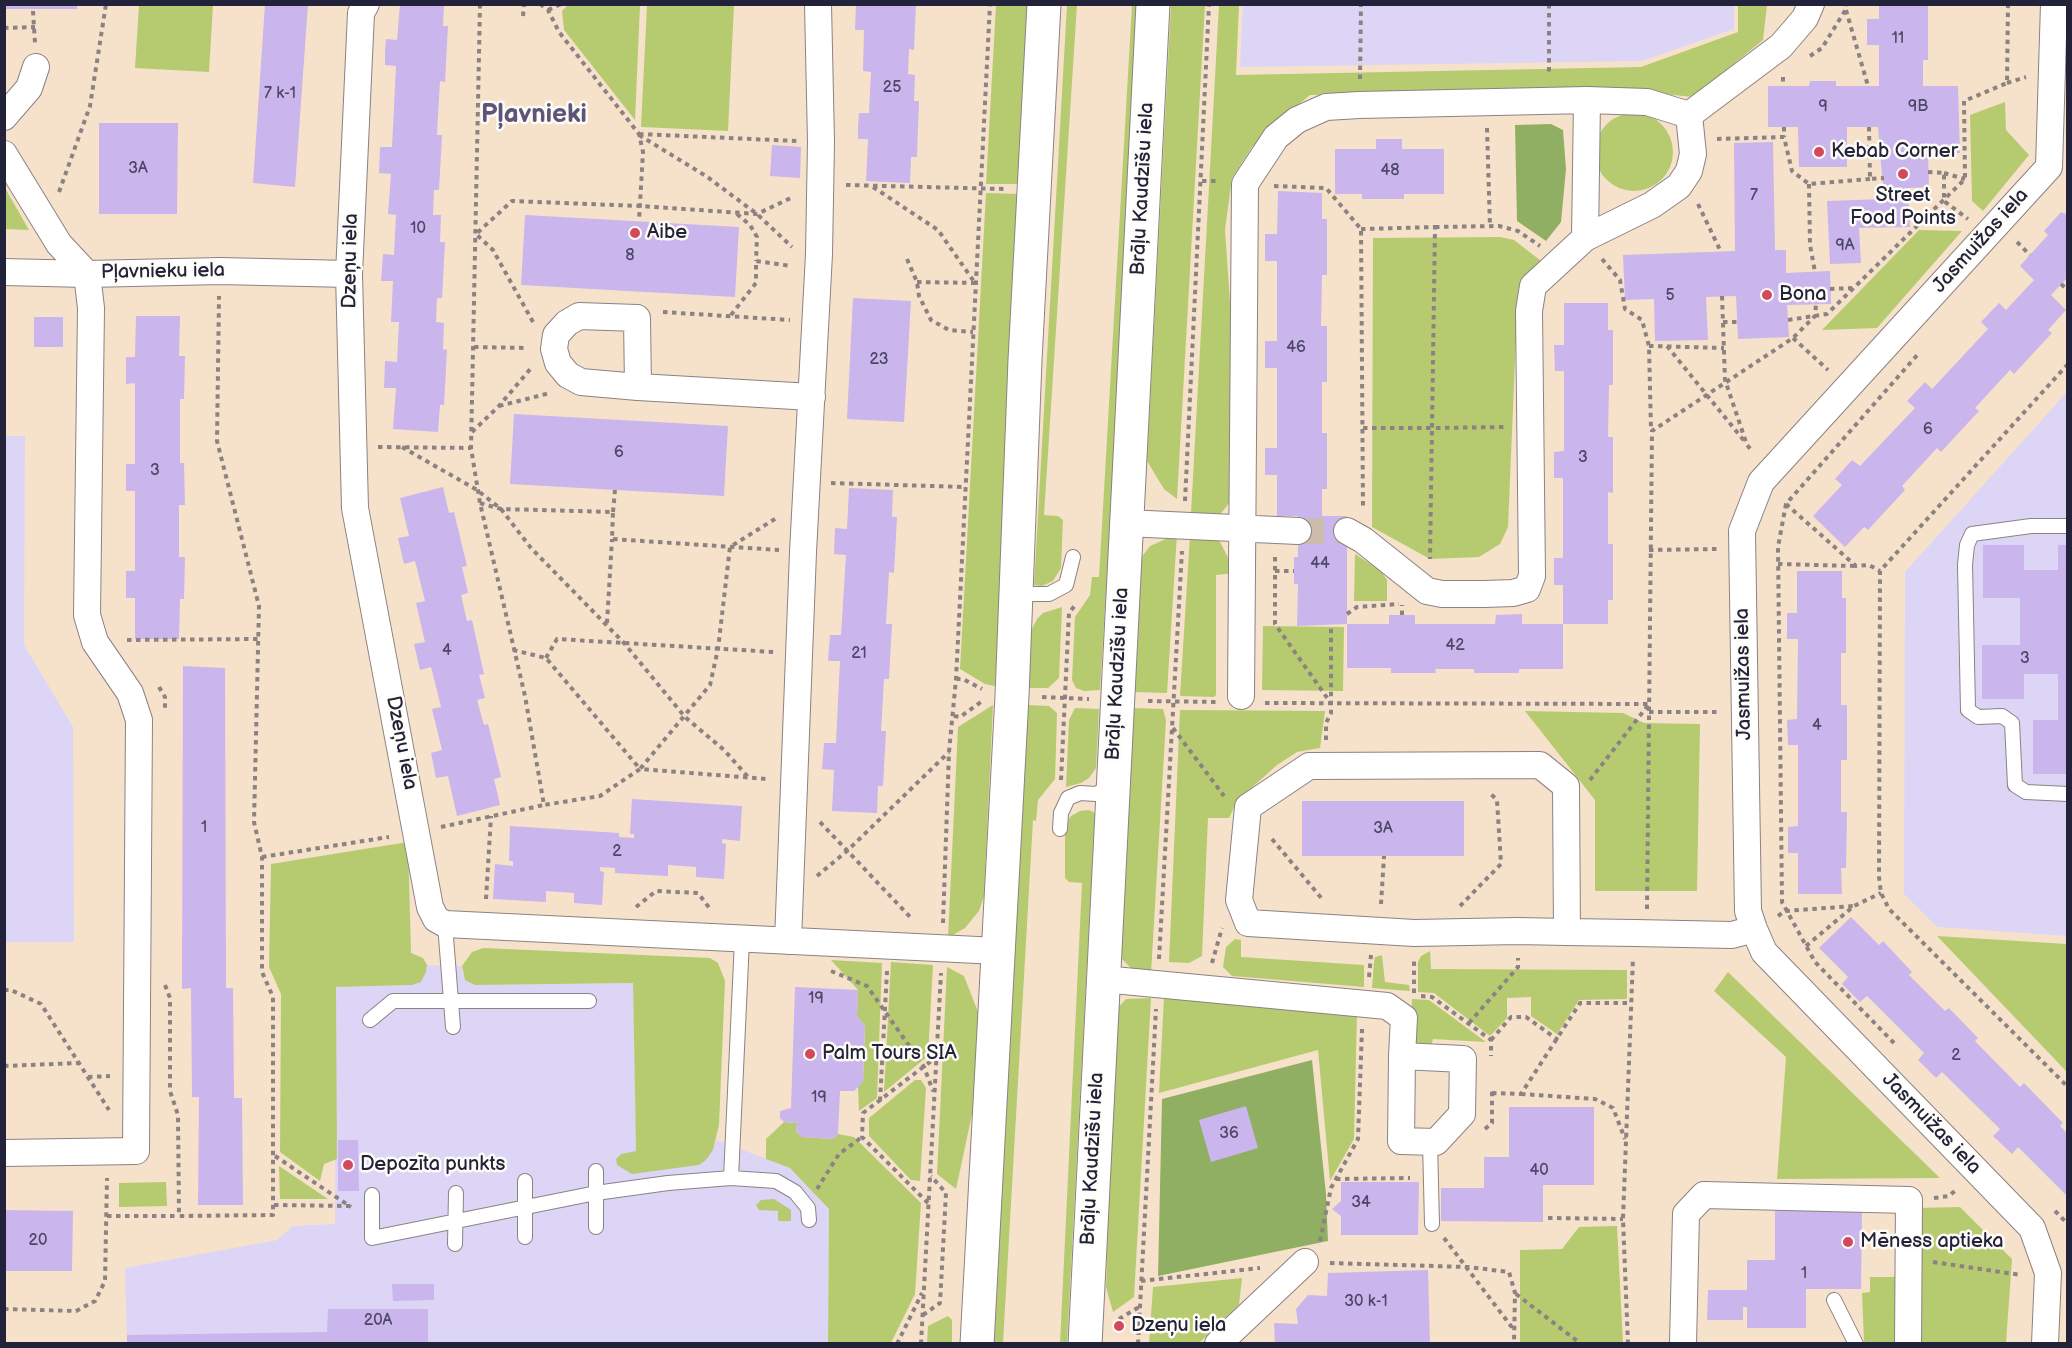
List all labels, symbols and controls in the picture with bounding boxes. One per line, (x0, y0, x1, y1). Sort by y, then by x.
house number: 11 (1892, 29, 1904, 49)
house number: 25 (883, 78, 901, 98)
house number: 7 k-1 (264, 84, 296, 104)
house number: 9 (1818, 97, 1828, 117)
house number: 9B (1908, 97, 1928, 117)
district label: Pļavnieki (481, 99, 587, 131)
street label: Brāļu Kaudzīšu iela (1126, 102, 1160, 276)
place label: Kebab Corner (1831, 140, 1958, 164)
marker: Kebab Corner (1812, 145, 1826, 159)
house number: 3A (128, 159, 148, 179)
house number: 48 (1380, 161, 1400, 181)
marker: Street Food Points (1896, 167, 1910, 181)
place label: Street Food Points (1850, 184, 1956, 231)
street label: Jasmuižas iela (1928, 184, 2034, 298)
house number: 7 (1750, 186, 1758, 206)
street label: Dzeņu iela (338, 213, 364, 309)
house number: 10 (410, 219, 426, 239)
place label: Aibe (647, 221, 687, 245)
marker: Aibe (628, 226, 642, 240)
house number: 9A (1835, 236, 1855, 256)
house number: 8 (625, 246, 635, 266)
street label: Pļavnieku iela (101, 259, 225, 285)
place label: Bona (1779, 283, 1827, 307)
house number: 5 (1665, 286, 1675, 306)
marker: Bona (1760, 288, 1774, 302)
house number: 46 (1286, 338, 1306, 358)
house number: 23 (870, 350, 888, 370)
house number: 6 (1923, 420, 1933, 440)
house number: 6 (614, 443, 624, 463)
house number: 3 (1578, 448, 1588, 468)
house number: 3 (150, 461, 160, 481)
house number: 44 (1310, 554, 1330, 574)
street label: Brāļu Kaudzīšu iela (1101, 587, 1135, 761)
street label: Jasmuižas iela (1731, 608, 1757, 740)
house number: 42 (1445, 636, 1465, 656)
house number: 4 (442, 641, 452, 661)
house number: 21 (851, 644, 867, 664)
house number: 3 (2020, 649, 2030, 669)
street label: Dzeņu iela (380, 694, 422, 792)
house number: 4 (1812, 716, 1822, 736)
house number: 1 (201, 818, 207, 838)
house number: 3A (1373, 819, 1393, 839)
house number: 2 (612, 842, 622, 862)
house number: 19 (808, 989, 824, 1009)
place label: Palm Tours SIA (822, 1042, 957, 1066)
house number: 2 (1951, 1046, 1961, 1066)
marker: Palm Tours SIA (803, 1047, 817, 1061)
street label: Jasmuižas iela (1876, 1068, 1986, 1180)
street label: Brāļu Kaudzīšu iela (1076, 1072, 1110, 1246)
house number: 19 (811, 1088, 827, 1108)
house number: 36 (1219, 1124, 1239, 1144)
place label: Depozīta punkts (360, 1153, 505, 1177)
marker: Depozīta punkts (341, 1158, 355, 1172)
house number: 40 (1529, 1161, 1549, 1181)
house number: 34 (1351, 1193, 1371, 1213)
place label: Mēness aptieka (1860, 1230, 2004, 1254)
house number: 20 (29, 1231, 47, 1251)
marker: Mēness aptieka (1841, 1235, 1855, 1249)
house number: 1 (1801, 1264, 1807, 1284)
house number: 30 k-1 (1344, 1292, 1388, 1312)
house number: 20A (364, 1311, 392, 1331)
place label: Dzeņu iela (1131, 1314, 1226, 1338)
marker: Dzeņu iela (1112, 1319, 1126, 1333)

